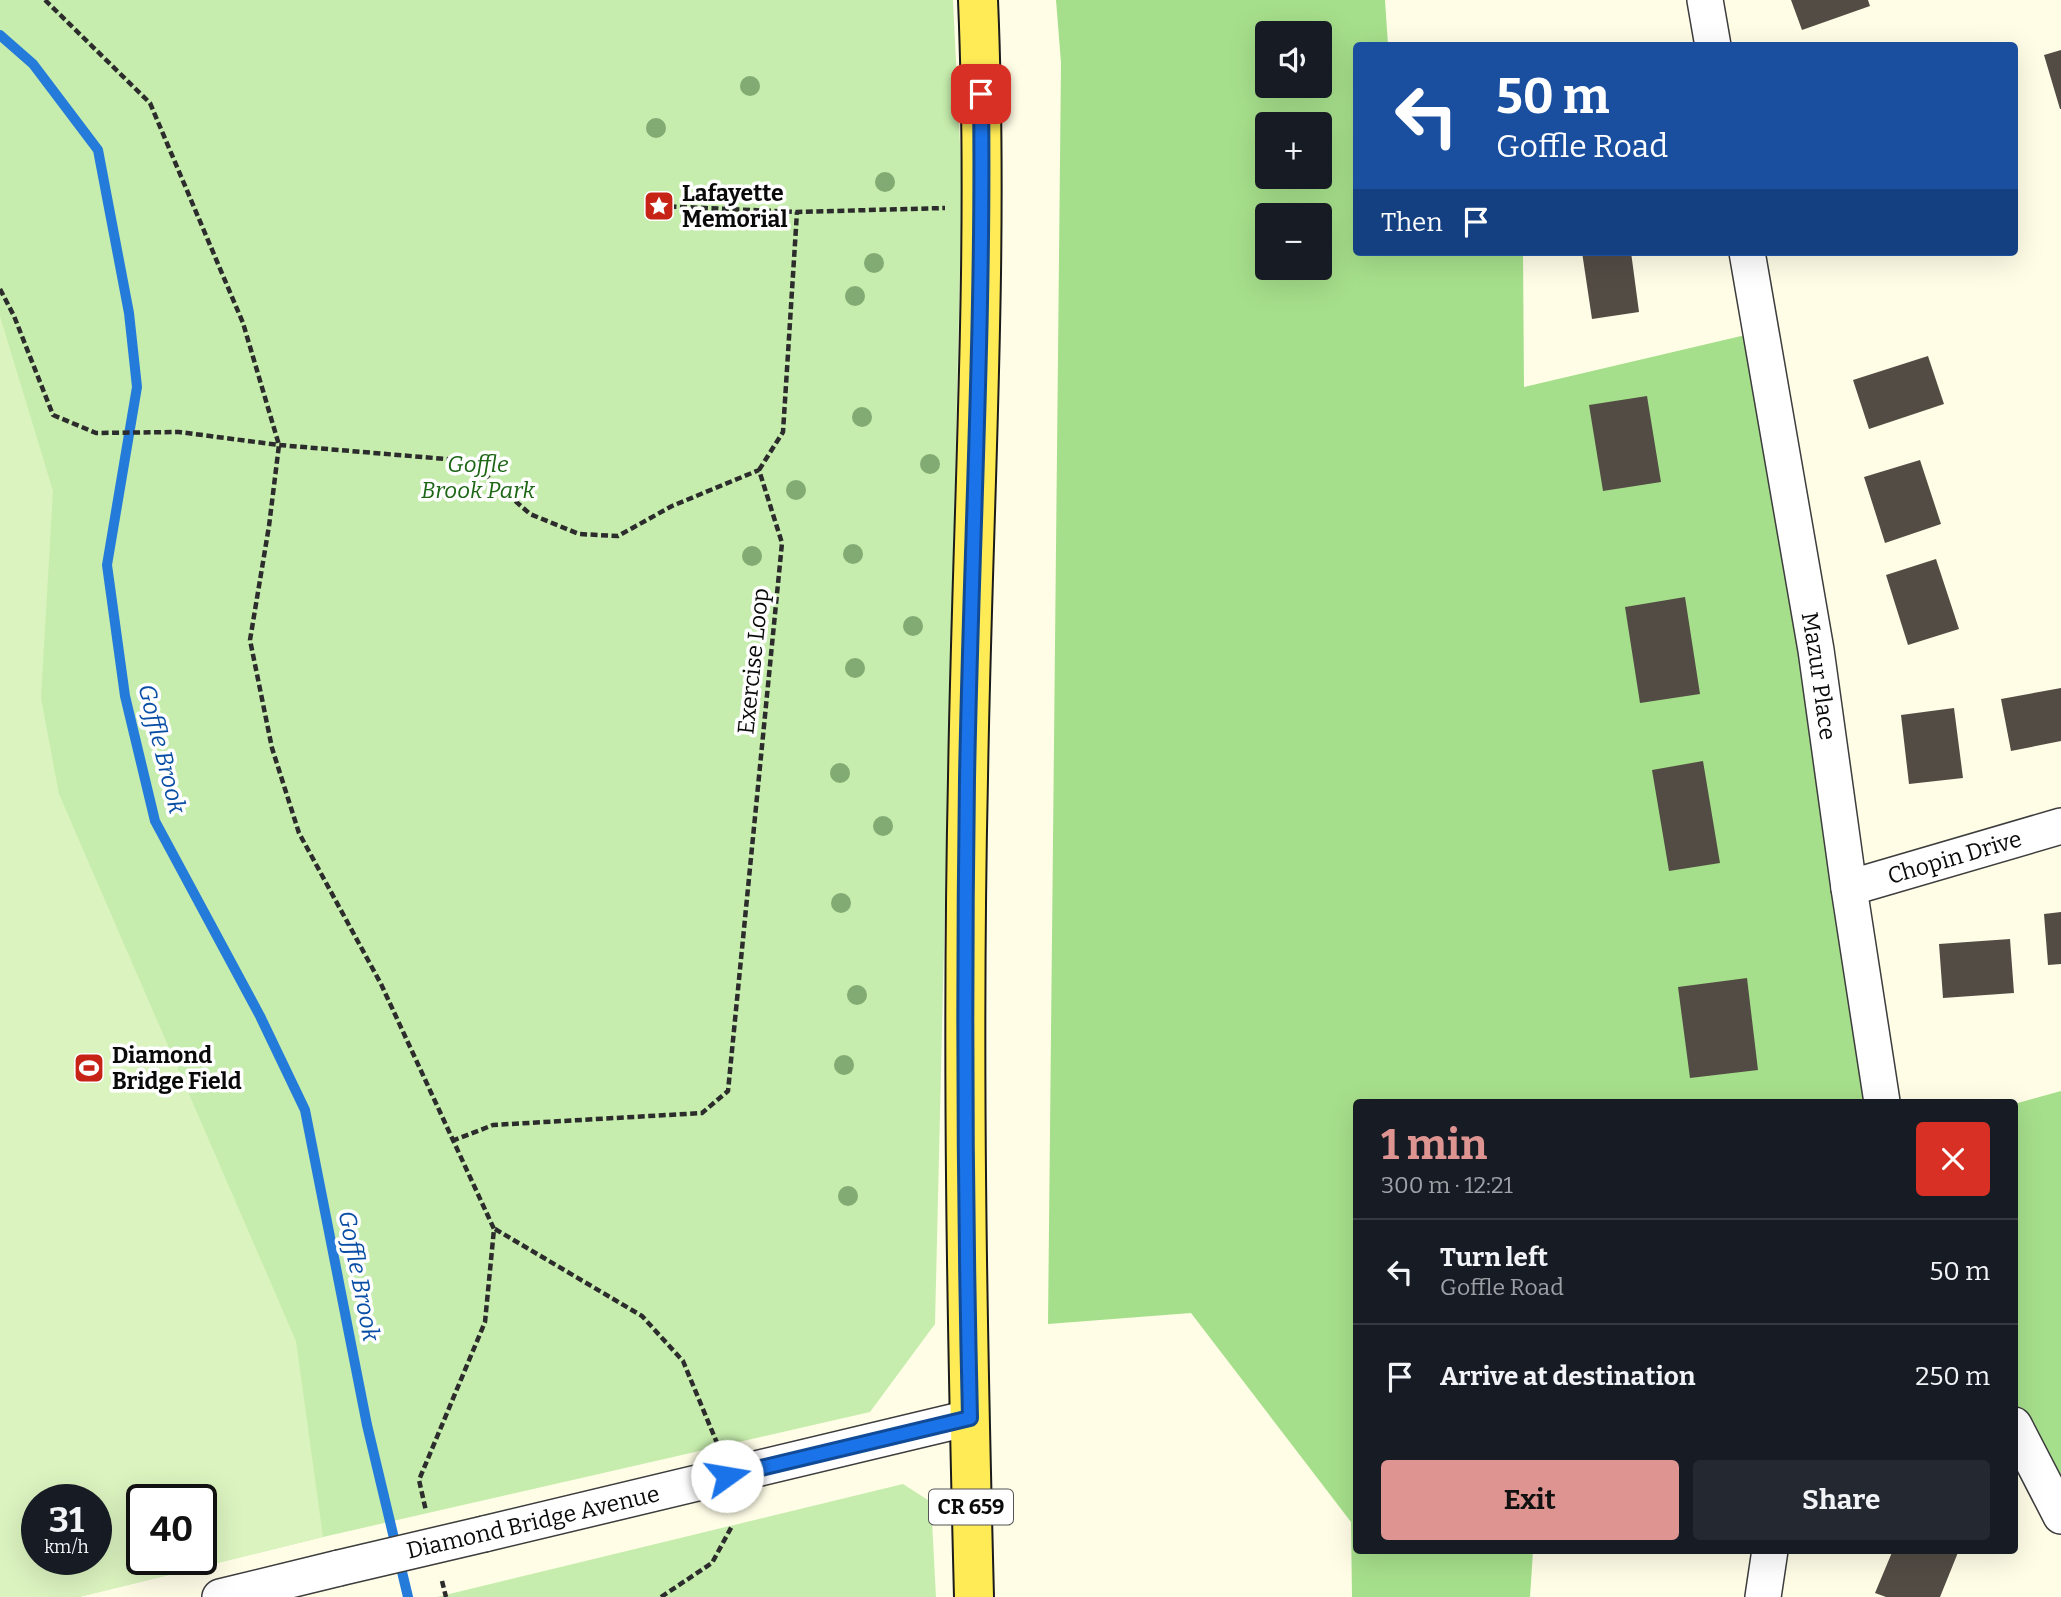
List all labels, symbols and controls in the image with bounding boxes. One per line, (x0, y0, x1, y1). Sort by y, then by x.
map controls (1255, 21, 1332, 280)
button: sound (1255, 21, 1332, 98)
pin (951, 64, 1011, 124)
text: 50 m (1496, 67, 1609, 126)
icon: left (1381, 70, 1472, 161)
icon: arrive (962, 75, 1000, 113)
button: + (1255, 112, 1332, 189)
text: Goffle Road (1496, 127, 1668, 165)
place label: Lafayette Memorial (682, 179, 788, 233)
place icon: Lafayette Memorial (642, 189, 676, 223)
button: − (1255, 203, 1332, 280)
icon: arrive (1457, 203, 1495, 241)
text: Then (1381, 207, 1443, 238)
park label: Goffle Brook Park (421, 450, 535, 504)
street label: Exercise Loop (731, 586, 775, 736)
street label: Mazur Place (1796, 610, 1842, 742)
water label: Goffle Brook (132, 681, 192, 818)
street label: Chopin Drive (1884, 824, 2025, 890)
place label: Diamond Bridge Field (112, 1041, 242, 1095)
sports icon: Diamond Bridge Field (72, 1051, 106, 1085)
text: 1 min (1381, 1120, 1487, 1170)
button: close (1916, 1122, 1990, 1196)
text: 300 m · 12:21 (1381, 1171, 1513, 1199)
water label: Goffle Brook (333, 1208, 386, 1345)
text: Turn left (1440, 1242, 1548, 1273)
icon: left (1381, 1253, 1419, 1291)
text: 50 m (1929, 1256, 1990, 1287)
text: Goffle Road (1440, 1273, 1564, 1301)
icon: arrive (1381, 1358, 1419, 1396)
text: Arrive at destination (1440, 1361, 1695, 1392)
text: 250 m (1915, 1361, 1990, 1392)
position arrow (690, 1439, 764, 1513)
button: Exit (1381, 1460, 1679, 1540)
button: Share (1693, 1460, 1990, 1540)
street label: Diamond Bridge Avenue (404, 1479, 662, 1565)
speed limit sign: 40 (126, 1484, 217, 1575)
road number: CR 659 (929, 1490, 1013, 1524)
text: 31 (49, 1499, 84, 1541)
text: km/h (44, 1536, 89, 1558)

